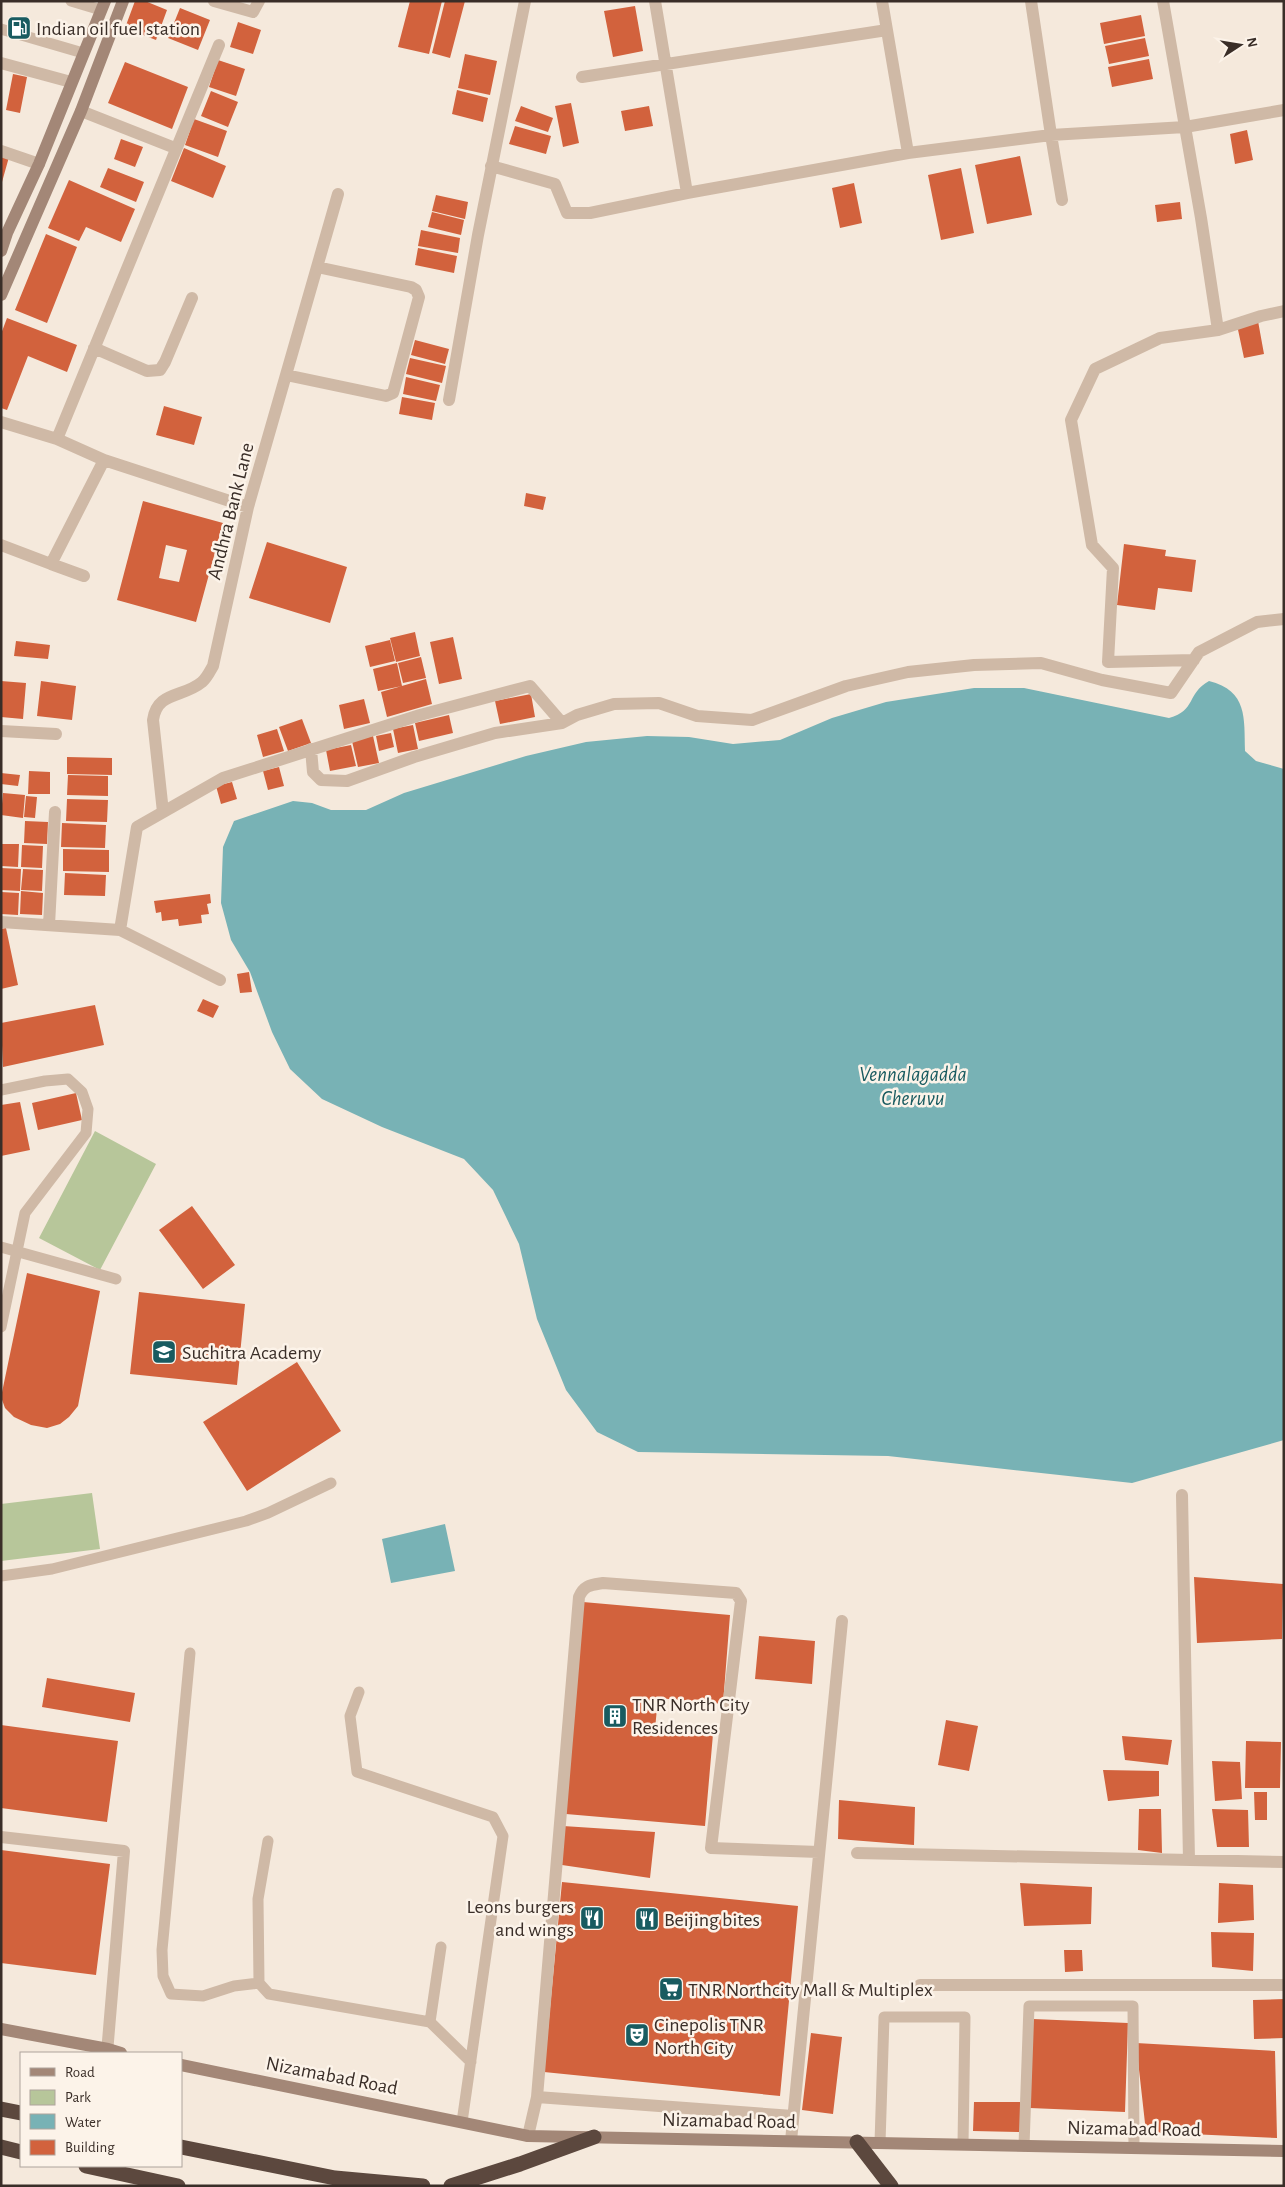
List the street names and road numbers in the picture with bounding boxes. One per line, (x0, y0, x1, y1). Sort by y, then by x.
street label: Andhra Bank Lane (204, 441, 258, 582)
street label: Nizamabad Road (264, 2053, 399, 2099)
street label: Nizamabad Road (662, 2110, 796, 2132)
street label: Nizamabad Road (1067, 2118, 1201, 2140)

